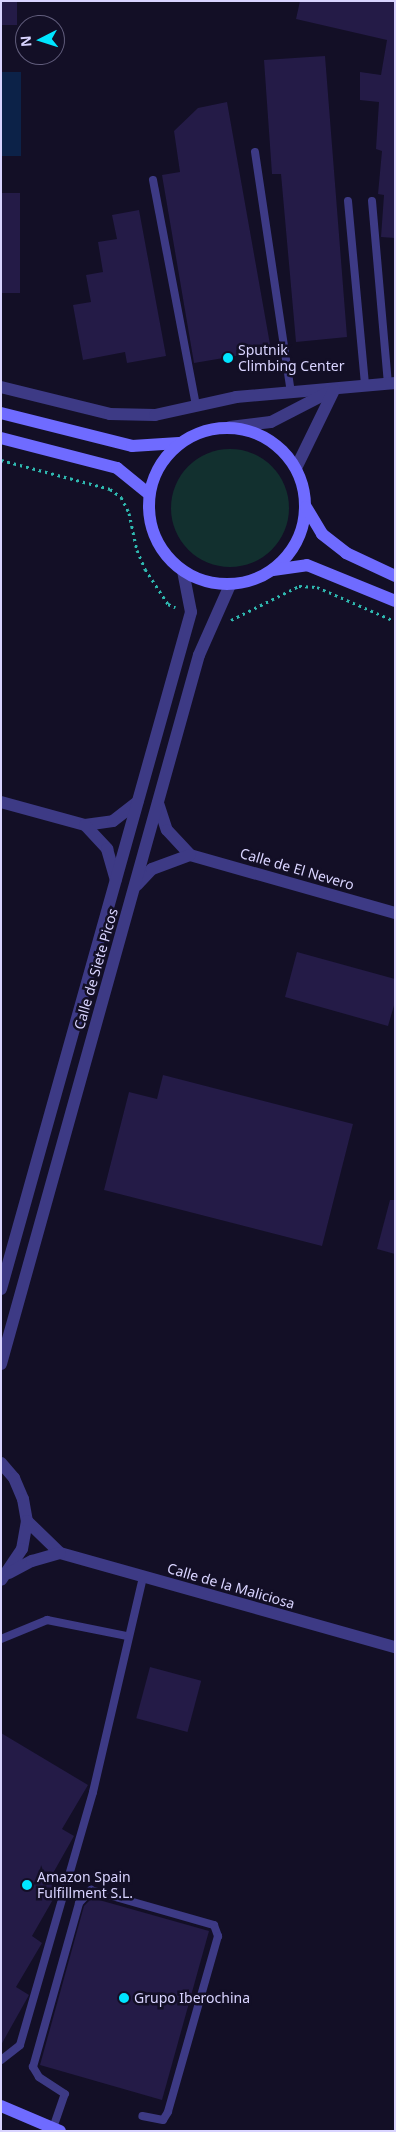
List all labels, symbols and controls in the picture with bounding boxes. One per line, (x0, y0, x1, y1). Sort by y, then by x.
north arrow (15, 15, 65, 65)
text: N (16, 35, 36, 48)
place label: Sputnik Climbing Center (238, 342, 344, 374)
marker: Sputnik Climbing Center (222, 352, 234, 364)
street label: Calle de El Nevero (238, 845, 356, 893)
street label: Calle de Siete Picos (71, 906, 121, 1032)
street label: Calle de la Maliciosa (165, 1560, 297, 1612)
place label: Amazon Spain Fulfillment S.L. (37, 1869, 133, 1901)
marker: Amazon Spain Fulfillment S.L. (21, 1879, 33, 1891)
place label: Grupo Iberochina (134, 1990, 250, 2006)
marker: Grupo Iberochina (118, 1992, 130, 2004)

